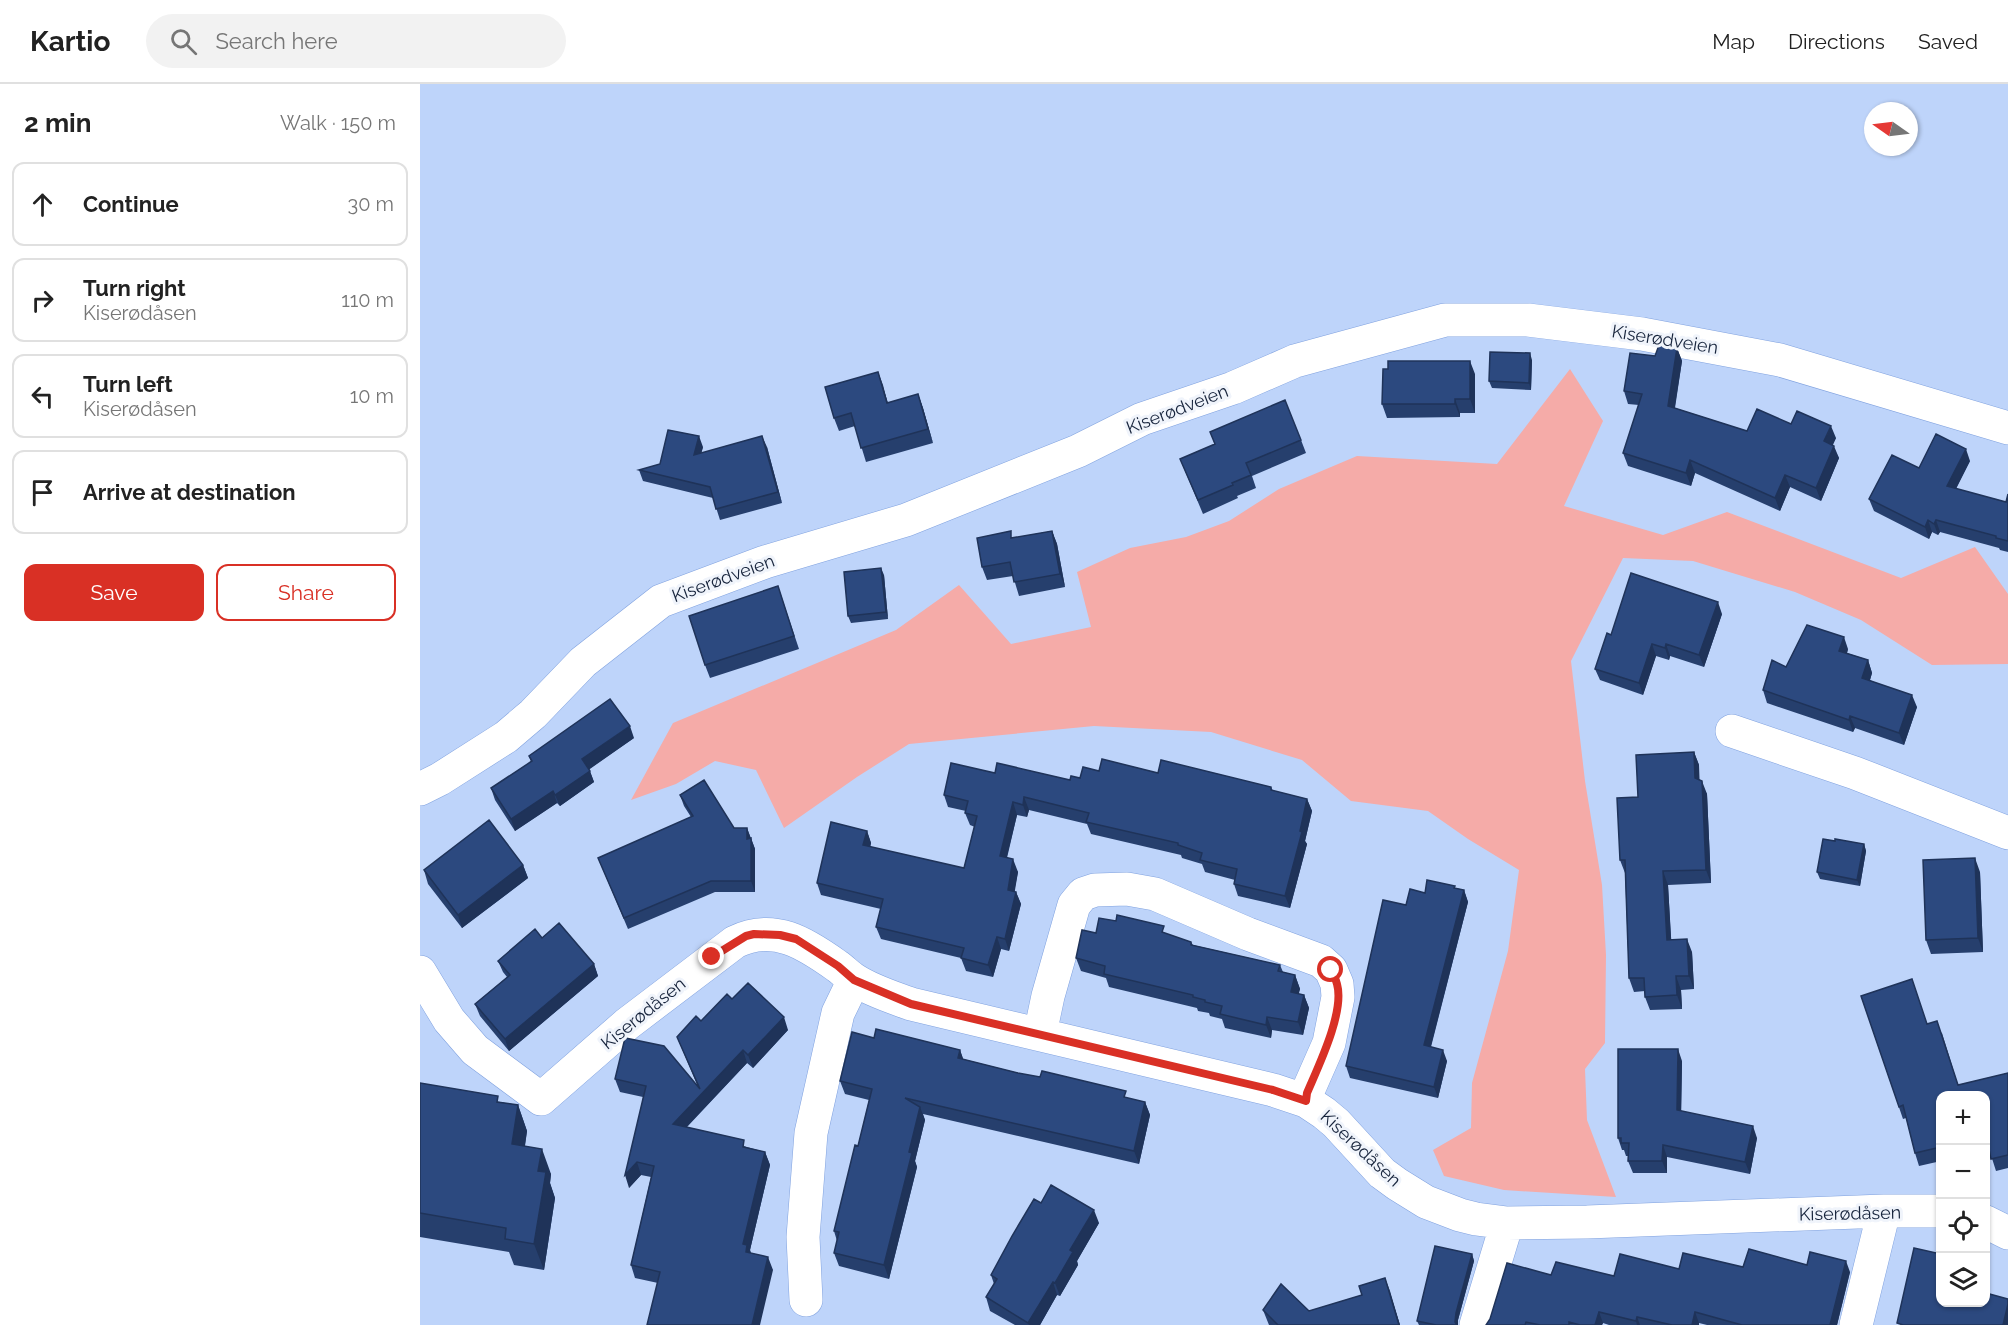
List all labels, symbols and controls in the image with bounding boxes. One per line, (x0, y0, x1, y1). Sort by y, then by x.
search box (146, 14, 566, 68)
text: Kartio (30, 25, 110, 58)
icon: search (167, 25, 200, 58)
text: Search here (215, 28, 338, 54)
text: Map (1712, 29, 1755, 54)
text: Directions (1788, 29, 1885, 54)
text: Saved (1918, 29, 1978, 54)
north arrow (1864, 102, 1918, 156)
text: 2 min (24, 108, 91, 138)
text: Walk · 150 m (280, 111, 396, 135)
icon: ahead (26, 188, 59, 221)
text: Continue (83, 191, 179, 217)
text: 30 m (348, 192, 394, 216)
text: Turn right (83, 275, 186, 301)
icon: right (26, 284, 59, 317)
text: 110 m (341, 288, 394, 312)
text: Kiserødåsen (83, 301, 197, 325)
street label: Kiserødveien (1610, 320, 1720, 358)
text: Turn left (83, 371, 173, 397)
icon: left (26, 380, 59, 413)
street label: Kiserødveien (1123, 380, 1231, 438)
text: 10 m (350, 384, 394, 408)
text: Kiserødåsen (83, 397, 197, 421)
icon: arrive (26, 476, 59, 509)
text: Arrive at destination (83, 479, 296, 505)
street label: Kiserødveien (669, 550, 777, 606)
button: Save (24, 564, 204, 621)
button: Share (216, 564, 396, 621)
route end (698, 943, 724, 969)
route start (1317, 956, 1343, 982)
street label: Kiserødåsen (597, 973, 689, 1053)
map controls (1936, 1091, 1990, 1307)
button: + (1936, 1091, 1990, 1145)
street label: Kiserødåsen (1316, 1105, 1406, 1191)
button: − (1936, 1145, 1990, 1199)
button: locate (1936, 1199, 1990, 1253)
street label: Kiserødåsen (1799, 1202, 1901, 1224)
button: layers (1936, 1253, 1990, 1307)

